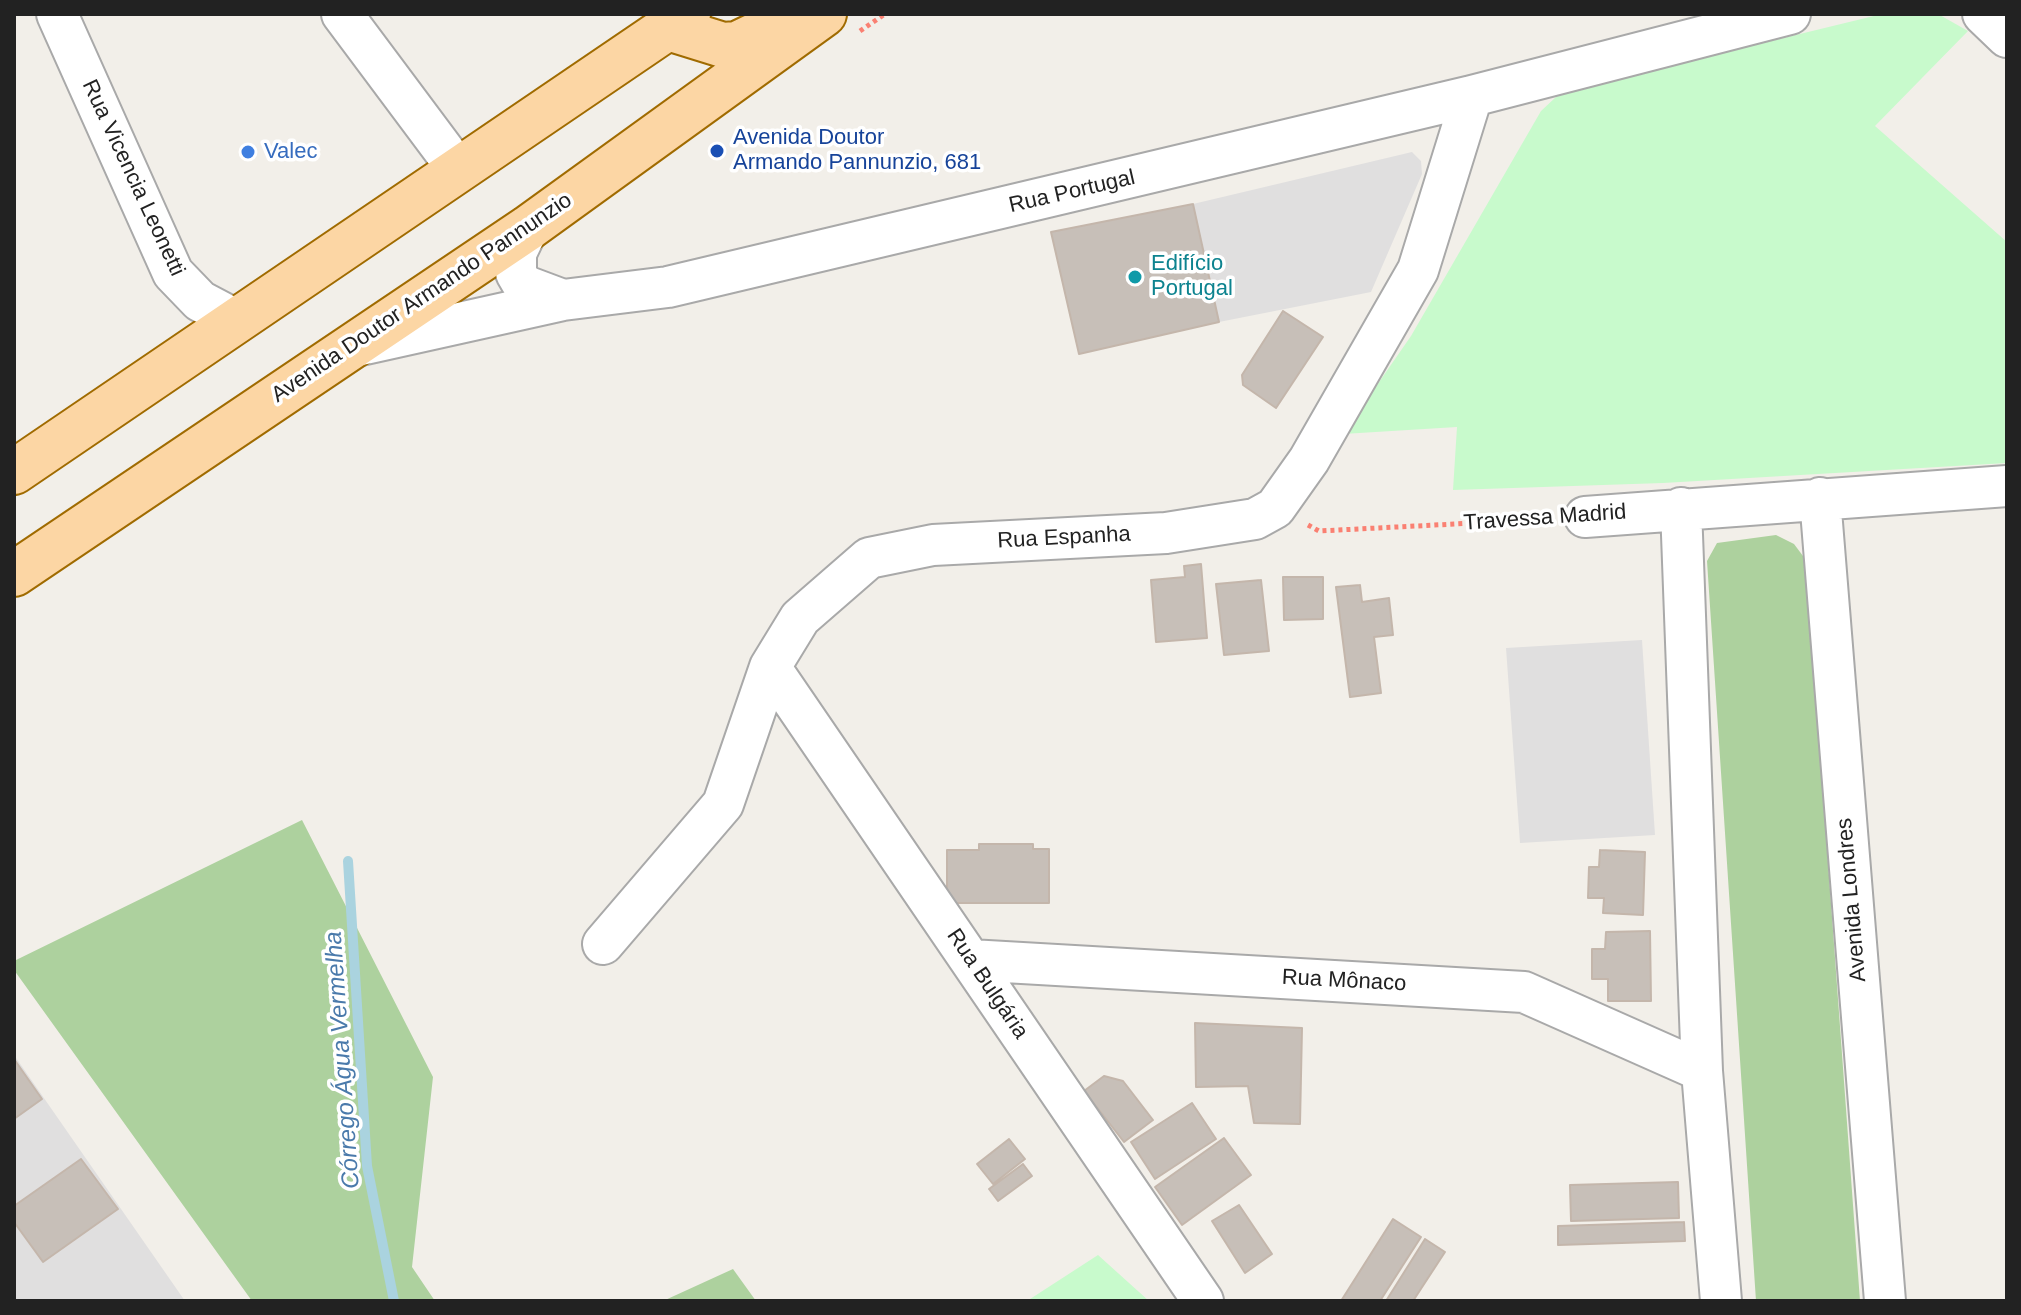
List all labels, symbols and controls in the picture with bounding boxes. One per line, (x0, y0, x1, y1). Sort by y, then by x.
street label: Rua Vicencia Leonetti (76, 76, 190, 280)
place label: Avenida Doutor Armando Pannunzio, 681 (733, 125, 981, 176)
place label: Valec (264, 139, 317, 165)
marker: Avenida Doutor Armando Pannunzio, 681 (708, 142, 726, 160)
marker: Valec (239, 143, 257, 161)
street label: Rua Portugal (1006, 165, 1138, 219)
street label: Avenida Doutor Armando Pannunzio (267, 187, 577, 409)
place label: Edifício Portugal (1151, 251, 1233, 302)
marker: Edifício Portugal (1126, 268, 1144, 286)
street label: Travessa Madrid (1463, 499, 1627, 537)
street label: Rua Espanha (997, 521, 1131, 555)
street label: Avenida Londres (1832, 817, 1872, 983)
street label: Rua Bulgária (940, 924, 1034, 1044)
water label: Córrego Água Vermelha (320, 930, 366, 1190)
street label: Rua Mônaco (1281, 965, 1407, 997)

